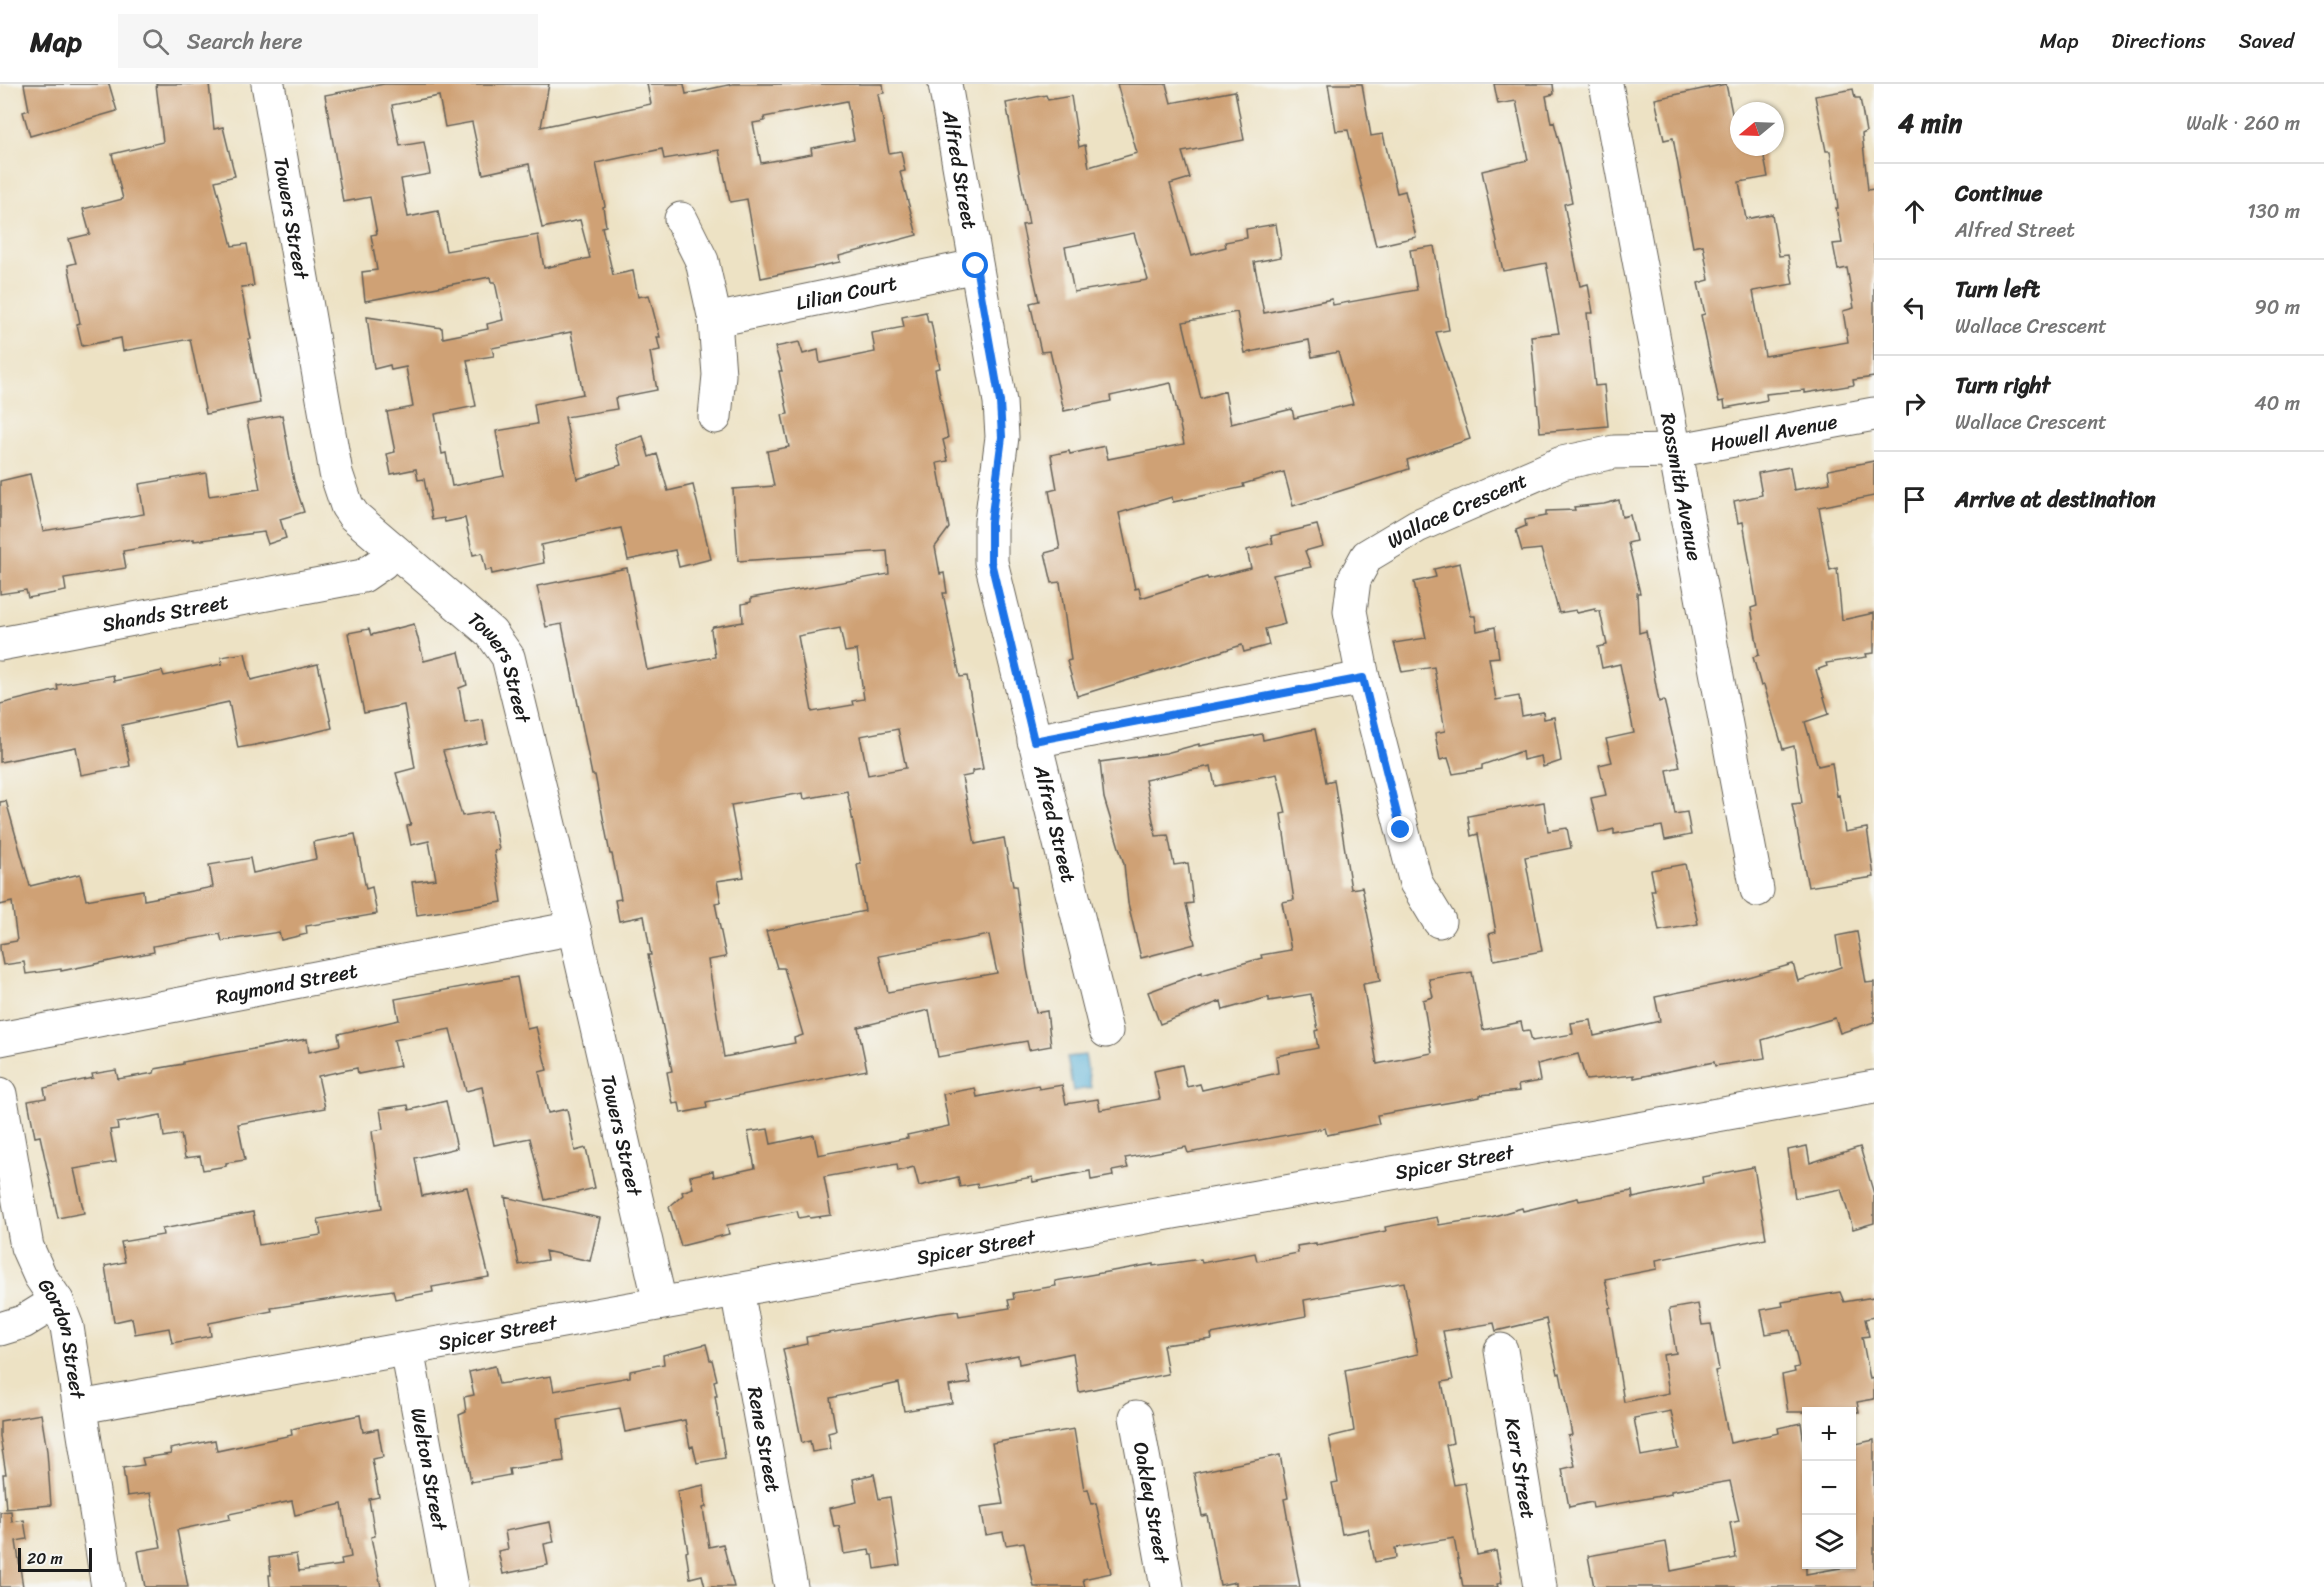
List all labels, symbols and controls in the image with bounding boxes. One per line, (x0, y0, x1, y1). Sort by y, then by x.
search box (118, 14, 538, 68)
text: Map (30, 17, 82, 66)
text: Search here (187, 22, 303, 61)
text: Map (2040, 22, 2078, 60)
text: Directions (2111, 22, 2206, 60)
text: Saved (2239, 22, 2294, 60)
icon: search (139, 25, 172, 58)
text: 4 min (1898, 100, 1962, 146)
north arrow (1730, 102, 1784, 156)
text: Walk · 260 m (2186, 106, 2300, 141)
street label: Alfred Street (932, 107, 987, 232)
street label: Towers Street (263, 154, 319, 283)
text: Continue (1955, 174, 2043, 213)
text: 130 m (2247, 194, 2300, 229)
icon: ahead (1898, 195, 1931, 228)
text: Alfred Street (1955, 213, 2075, 248)
route start (962, 252, 988, 278)
street label: Lilian Court (793, 266, 900, 321)
text: Turn left (1955, 270, 2040, 309)
text: 90 m (2255, 290, 2300, 325)
icon: left (1898, 291, 1931, 324)
text: Wallace Crescent (1955, 309, 2107, 344)
text: Turn right (1955, 366, 2050, 405)
text: 40 m (2254, 386, 2300, 421)
icon: right (1898, 387, 1931, 420)
street label: Howell Avenue (1707, 404, 1840, 462)
text: Wallace Crescent (1955, 405, 2107, 440)
street label: Rossmith Avenue (1650, 410, 1712, 564)
street label: Wallace Crescent (1380, 463, 1533, 558)
text: Arrive at destination (1955, 480, 2156, 519)
icon: arrive (1898, 483, 1931, 516)
street label: Shands Street (99, 585, 231, 643)
street label: Towers Street (459, 603, 541, 727)
street label: Alfred Street (1023, 760, 1086, 887)
route end (1387, 816, 1413, 842)
street label: Raymond Street (213, 953, 361, 1015)
street label: Towers Street (590, 1071, 652, 1200)
street label: Spicer Street (1392, 1134, 1517, 1190)
street label: Spicer Street (914, 1220, 1039, 1275)
street label: Gordon Street (28, 1271, 95, 1402)
street label: Spicer Street (435, 1305, 560, 1361)
street label: Rene Street (737, 1384, 791, 1496)
street label: Welton Street (400, 1405, 457, 1534)
map controls (1802, 1407, 1856, 1569)
button: + (1802, 1407, 1856, 1461)
street label: Kerr Street (1494, 1415, 1546, 1522)
street label: Oakley Street (1123, 1439, 1179, 1567)
button: − (1802, 1461, 1856, 1515)
button: layers (1802, 1515, 1856, 1569)
text: 20 m (27, 1544, 63, 1573)
scale bar (18, 1545, 92, 1572)

